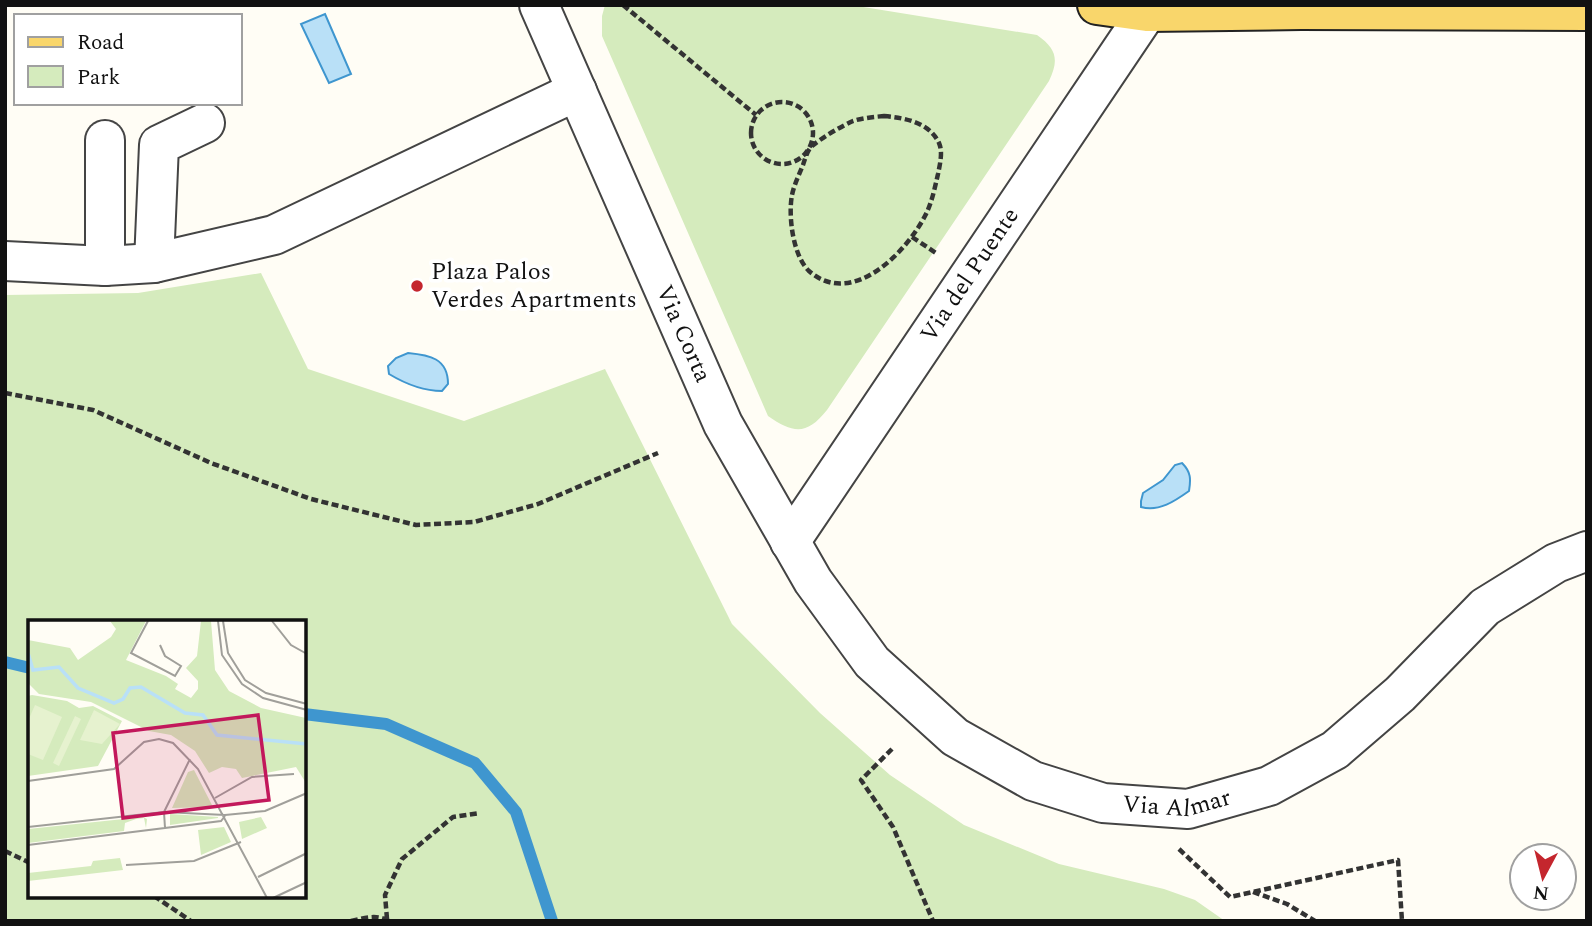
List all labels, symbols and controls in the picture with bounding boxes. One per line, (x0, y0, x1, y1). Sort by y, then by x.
legend (14, 14, 242, 105)
text: Road (77, 27, 124, 59)
text: Park (77, 62, 121, 94)
street label: Via del Puente (911, 200, 1028, 350)
place label: Plaza Palos Verdes Apartments (431, 254, 637, 318)
marker: Plaza Palos Verdes Apartments (409, 278, 425, 294)
street label: Via Corta (646, 279, 721, 388)
inset map (28, 620, 306, 898)
street label: Via Almar (1121, 780, 1235, 827)
north arrow (1508, 842, 1578, 912)
text: N (1532, 877, 1551, 908)

